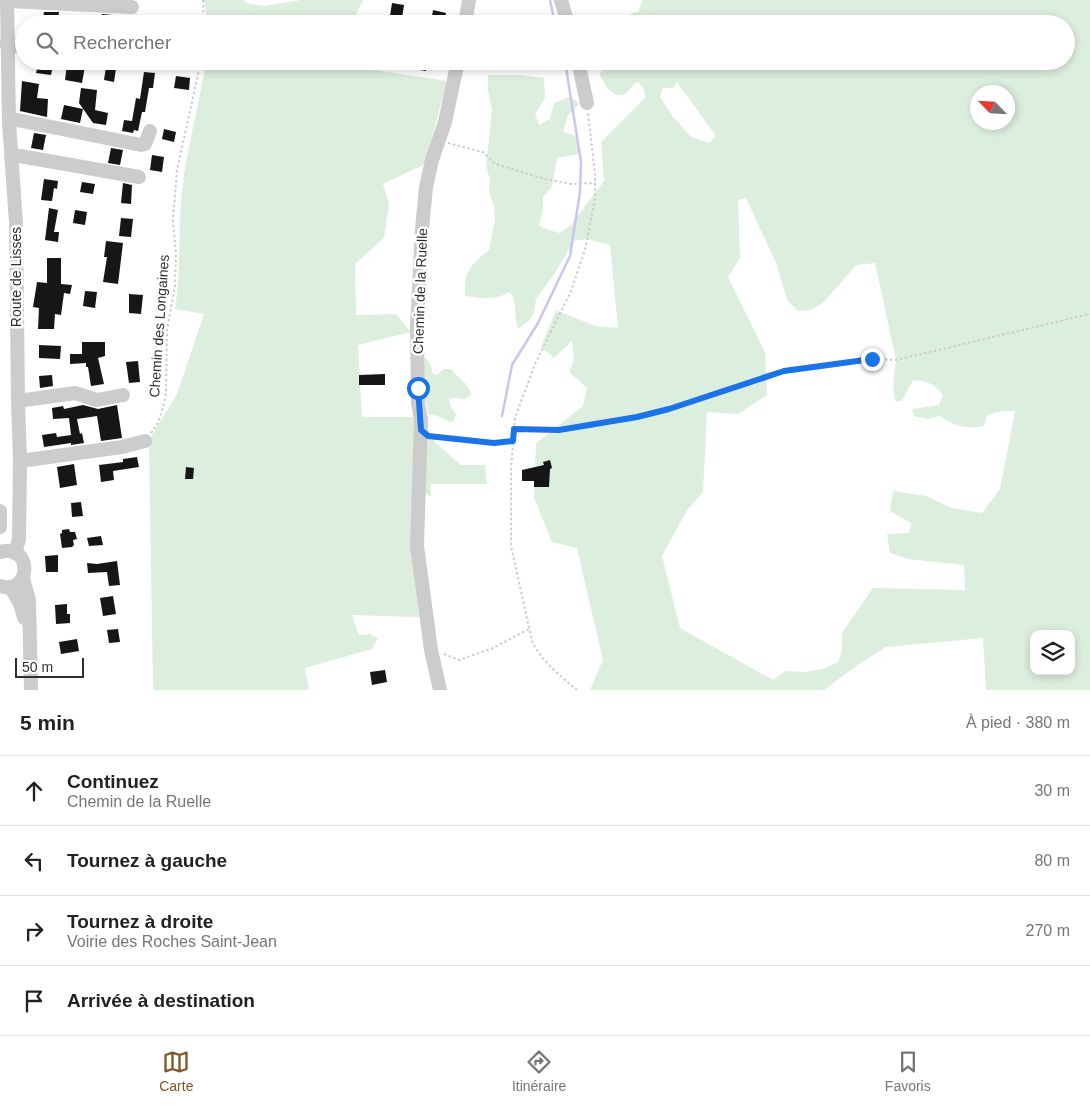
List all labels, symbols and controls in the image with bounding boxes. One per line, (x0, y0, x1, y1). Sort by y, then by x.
search box (15, 15, 1075, 70)
icon: search (33, 29, 61, 57)
text: Rechercher (73, 32, 171, 53)
north arrow (970, 85, 1015, 130)
street label: Route de Lisses (8, 227, 24, 327)
street label: Chemin de la Ruelle (410, 228, 430, 354)
street label: Chemin des Longaines (146, 254, 172, 398)
route end (861, 348, 884, 371)
route start (407, 377, 430, 400)
map controls (1030, 630, 1075, 675)
button: layers (1030, 630, 1075, 675)
scale bar (15, 655, 84, 678)
text: 50 m (22, 659, 53, 675)
text: 5 min (20, 711, 75, 734)
text: À pied · 380 m (966, 714, 1070, 731)
text: Continuez (67, 771, 159, 792)
icon: ahead (20, 777, 48, 805)
text: 30 m (1034, 782, 1070, 799)
text: Chemin de la Ruelle (67, 793, 211, 810)
icon: left (20, 847, 48, 875)
text: Tournez à gauche (67, 850, 227, 871)
text: 80 m (1034, 852, 1070, 869)
text: Tournez à droite (67, 911, 213, 932)
icon: right (20, 917, 48, 945)
text: 270 m (1026, 922, 1070, 939)
text: Voirie des Roches Saint-Jean (67, 933, 277, 950)
icon: arrive (20, 987, 48, 1015)
text: Arrivée à destination (67, 990, 255, 1011)
tab: Carte (159, 1048, 193, 1094)
tab: Itinéraire (512, 1048, 566, 1094)
tab: Favoris (885, 1048, 931, 1094)

